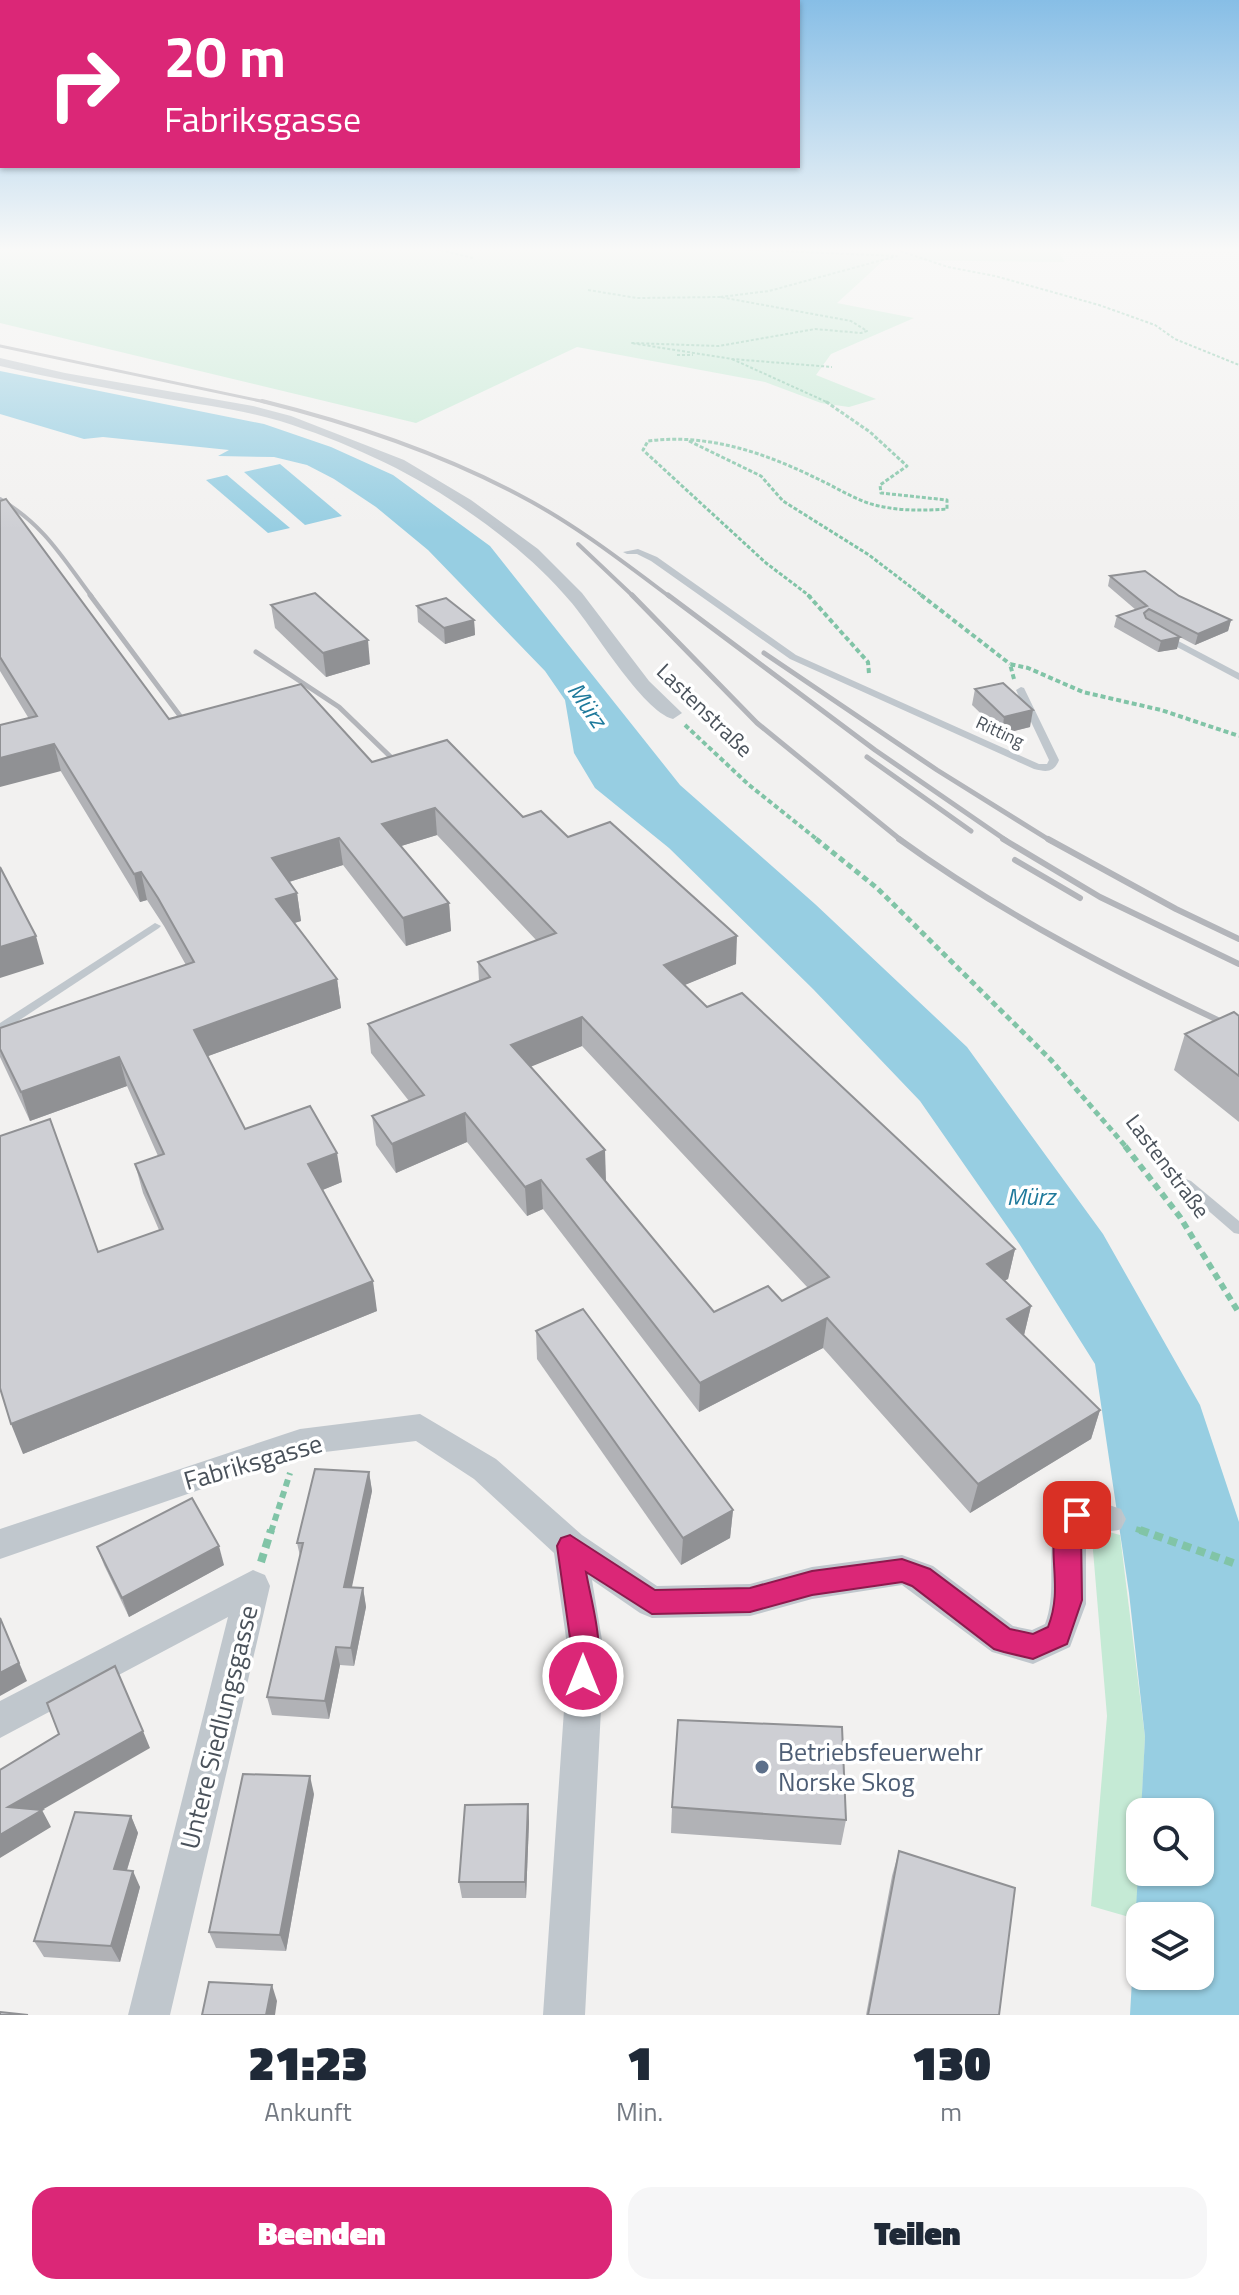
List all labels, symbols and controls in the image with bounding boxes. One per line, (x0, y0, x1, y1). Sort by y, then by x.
text: 20 m (164, 14, 286, 99)
icon: right (32, 32, 136, 136)
text: Fabriksgasse (164, 91, 361, 146)
street label: Lastenstraße (649, 655, 761, 765)
water label: Mürz (559, 674, 618, 736)
street label: Ritting (972, 709, 1029, 754)
street label: Lastenstraße (1117, 1107, 1219, 1225)
water label: Mürz (1007, 1178, 1057, 1214)
street label: Fabriksgasse (179, 1423, 327, 1500)
pin (1043, 1481, 1111, 1549)
icon: arrive (1055, 1493, 1099, 1537)
street label: Untere Siedlungsgasse (169, 1601, 268, 1853)
position arrow (541, 1634, 625, 1718)
place label: Betriebsfeuerwehr Norske Skog (778, 1732, 983, 1801)
marker: Betriebsfeuerwehr Norske Skog (753, 1758, 771, 1776)
map controls (1126, 1798, 1214, 1990)
button: search (1126, 1798, 1214, 1886)
button: layers (1126, 1902, 1214, 1990)
text: 21:23 (248, 2026, 368, 2099)
text: 1 (626, 2026, 653, 2099)
text: 130 (911, 2026, 991, 2099)
text: Ankunft (264, 2092, 352, 2131)
text: Min. (616, 2092, 663, 2131)
text: m (940, 2092, 962, 2131)
button: Beenden (32, 2187, 612, 2279)
button: Teilen (628, 2187, 1207, 2279)

